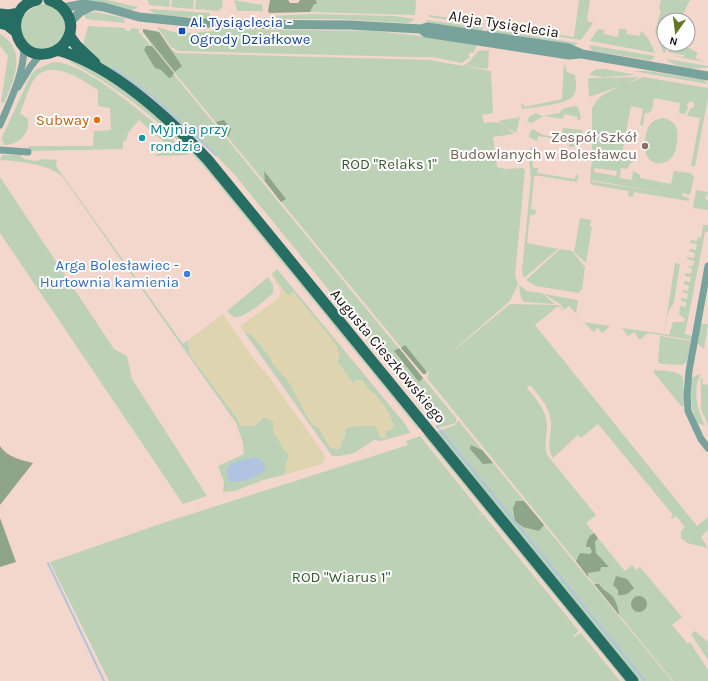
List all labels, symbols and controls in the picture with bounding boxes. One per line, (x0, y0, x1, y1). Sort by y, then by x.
street label: Aleja Tysiąclecia (448, 6, 560, 42)
north arrow (656, 12, 696, 52)
place label: Al. Tysiąclecia - Ogrody Działkowe (190, 13, 310, 48)
marker: Al. Tysiąclecia - Ogrody Działkowe (177, 26, 187, 36)
text: N (668, 34, 679, 48)
place label: Subway (36, 111, 89, 129)
marker: Subway (92, 115, 102, 125)
place label: Myjnia przy rondzie (150, 120, 228, 155)
place label: Zespół Szkół Budowlanych w Bolesławcu (450, 128, 638, 163)
marker: Myjnia przy rondzie (137, 133, 147, 143)
marker: Zespół Szkół Budowlanych w Bolesławcu (640, 141, 650, 151)
park label: ROD "Relaks 1" (341, 155, 437, 173)
place label: Arga Bolesławiec - Hurtownia kamienia (40, 256, 179, 291)
marker: Arga Bolesławiec - Hurtownia kamienia (182, 269, 192, 279)
street label: Augusta Cieszkowskiego (327, 285, 449, 427)
park label: ROD "Wiarus 1" (292, 568, 391, 586)

